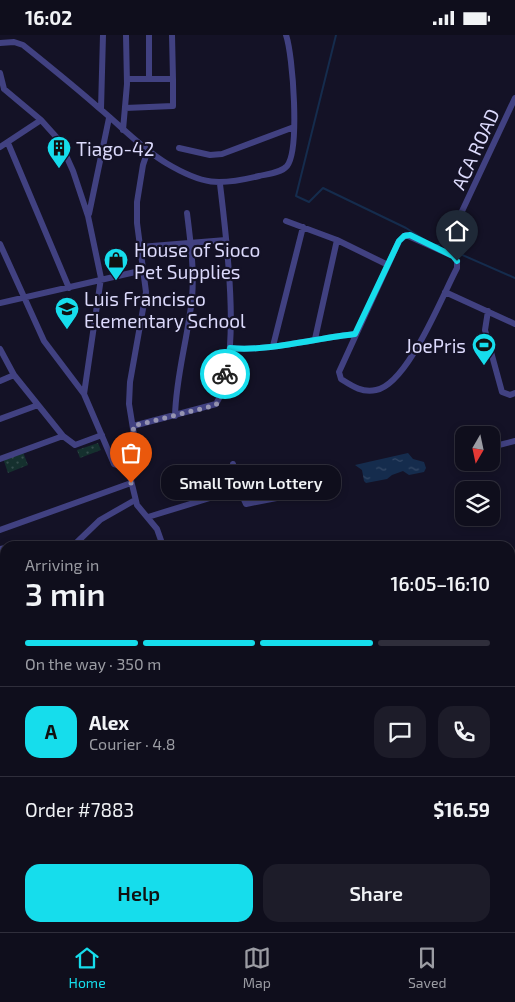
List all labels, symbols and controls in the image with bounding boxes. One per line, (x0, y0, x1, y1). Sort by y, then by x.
text: 16:02 (25, 6, 72, 29)
street label: ACA ROAD (446, 105, 504, 193)
building icon: Tiago-42 (46, 135, 72, 169)
place label: Tiago-42 (76, 137, 154, 160)
pin (436, 210, 478, 261)
icon: home (443, 217, 471, 245)
place label: House of Sioco Pet Supplies (134, 238, 260, 283)
shop icon: House of Sioco Pet Supplies (103, 247, 129, 281)
place label: Luis Francisco Elementary School (84, 287, 246, 332)
school or university icon: Luis Francisco Elementary School (54, 296, 80, 330)
sports icon: JoePris (471, 332, 497, 366)
place label: JoePris (405, 334, 466, 357)
courier (200, 349, 250, 399)
icon: bike (211, 360, 239, 388)
north arrow (455, 426, 500, 471)
map controls (455, 426, 500, 526)
pin (110, 432, 152, 483)
icon: bag (117, 439, 145, 467)
callout: Small Town Lottery (161, 465, 341, 501)
text: Small Town Lottery (179, 473, 323, 492)
button: layers (455, 481, 500, 526)
text: Arriving in (25, 555, 99, 574)
text: 16:05–16:10 (390, 572, 490, 595)
text: 3 min (25, 574, 106, 612)
text: On the way · 350 m (25, 654, 161, 673)
button: chat (374, 706, 426, 758)
button: phone (438, 706, 490, 758)
text: Alex (89, 711, 129, 734)
text: A (45, 720, 57, 743)
text: Courier · 4.8 (89, 734, 176, 753)
text: Order #7883 (25, 798, 134, 821)
text: $16.59 (433, 798, 490, 821)
button: Help (25, 864, 253, 922)
button: Share (263, 864, 490, 922)
tab: Home (69, 944, 106, 991)
tab: Map (243, 944, 271, 991)
tab: Saved (408, 944, 446, 991)

